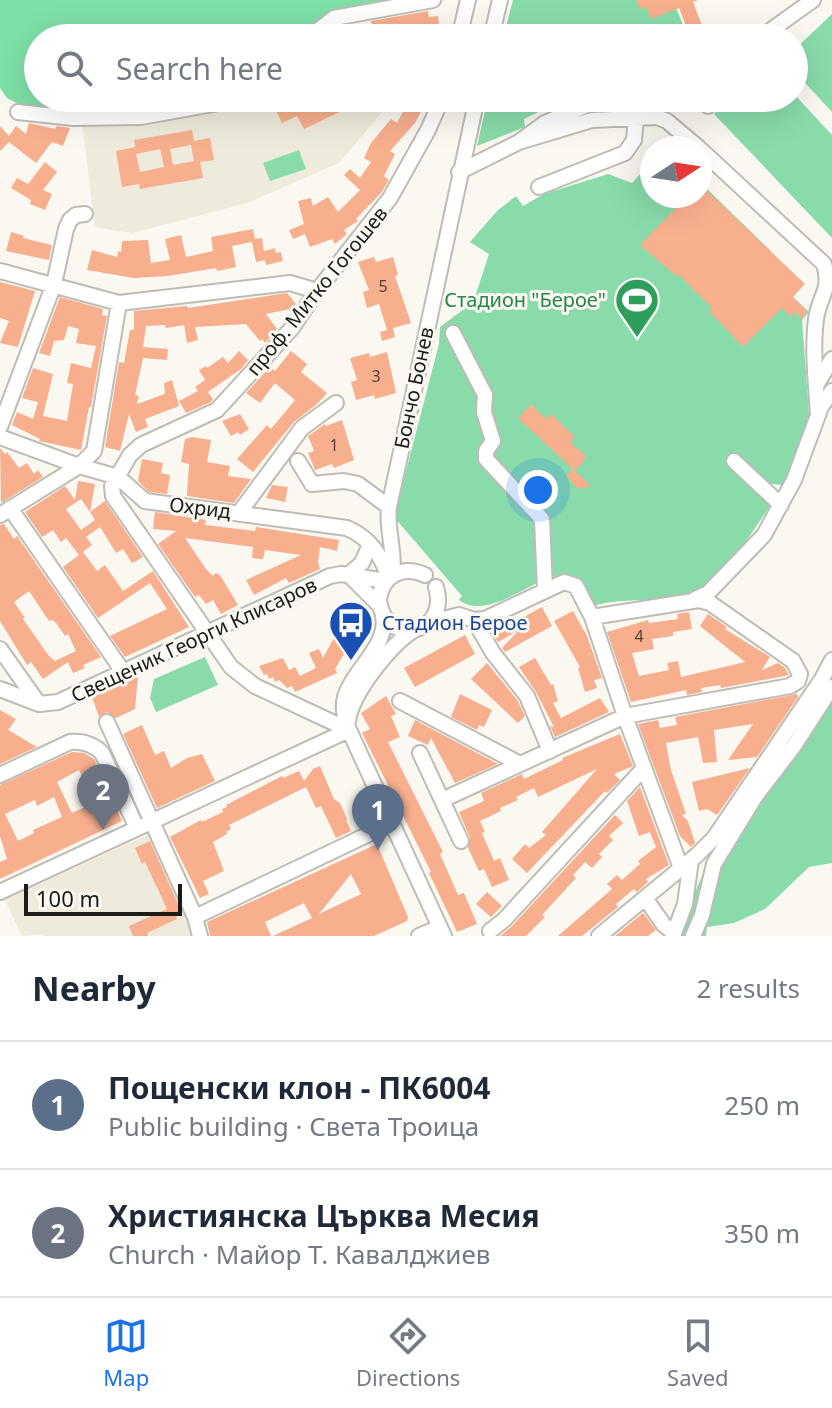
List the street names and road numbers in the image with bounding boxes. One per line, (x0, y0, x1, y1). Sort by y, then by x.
street label: проф. Митко Гогошев (240, 200, 393, 381)
street label: Бончо Бонев (387, 324, 440, 451)
street label: Охрид (168, 490, 232, 525)
street label: Свещеник Георги Клисаров (66, 571, 321, 708)

